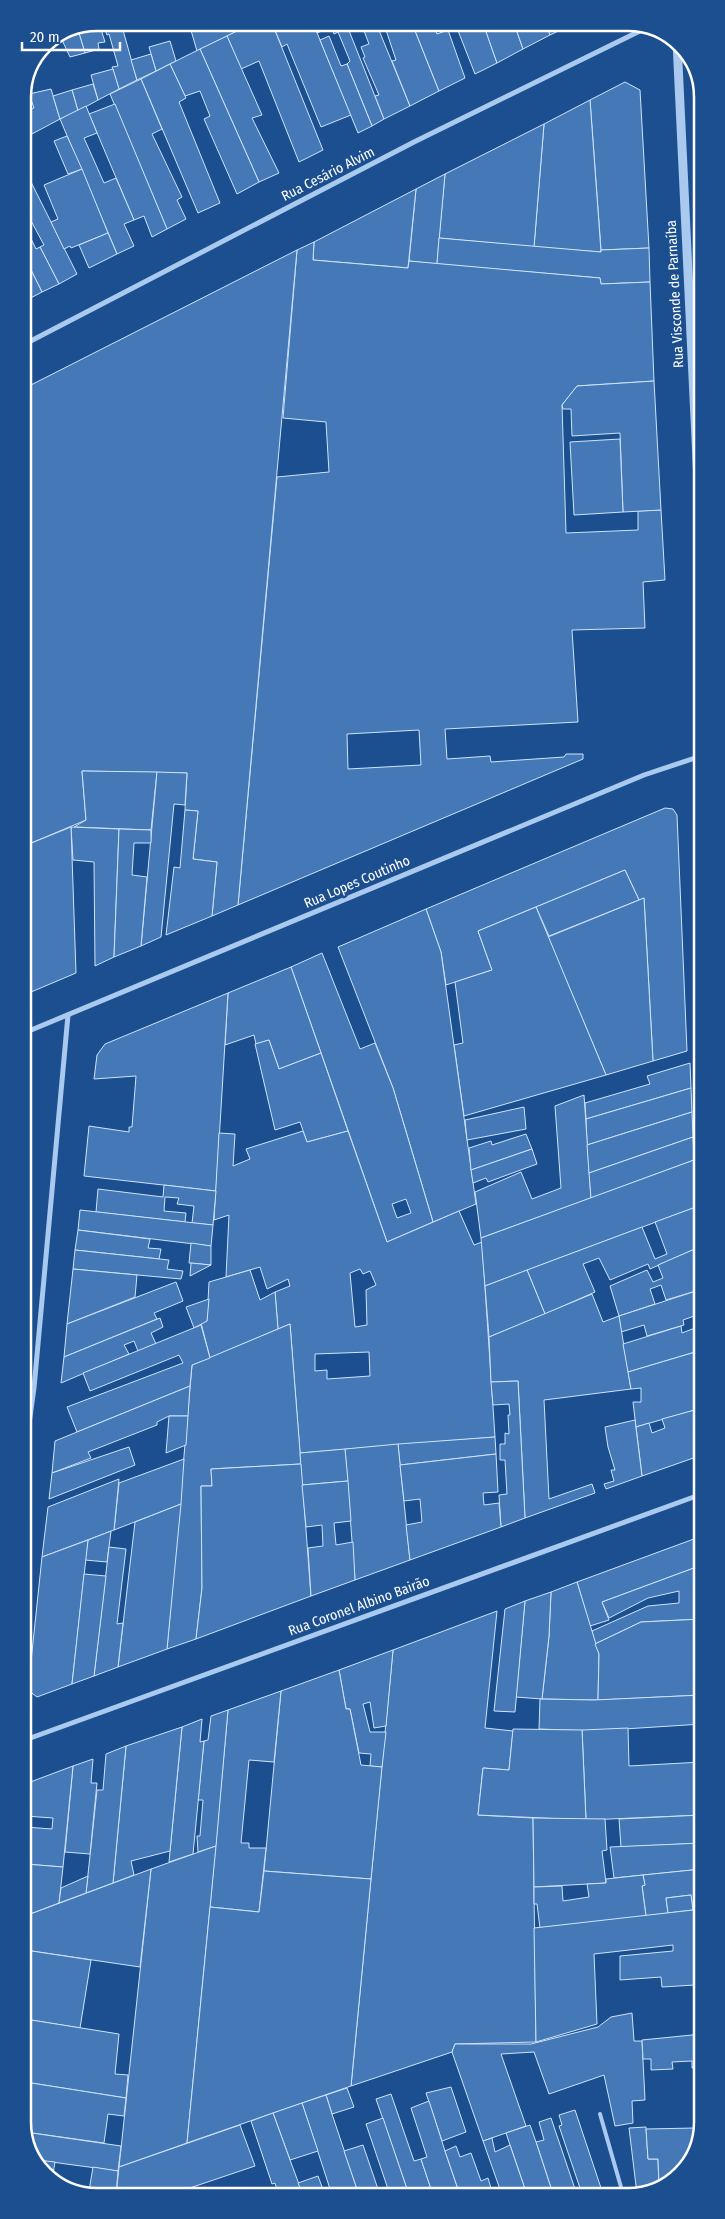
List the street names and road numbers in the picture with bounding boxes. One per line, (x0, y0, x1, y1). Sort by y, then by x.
street label: Rua Cesário Alvim (279, 143, 377, 205)
street label: Rua Visconde de Parnaíba (663, 219, 687, 368)
street label: Rua Lopes Coutinho (301, 852, 413, 912)
street label: Rua Coronel Albino Bairão (286, 1572, 432, 1640)

